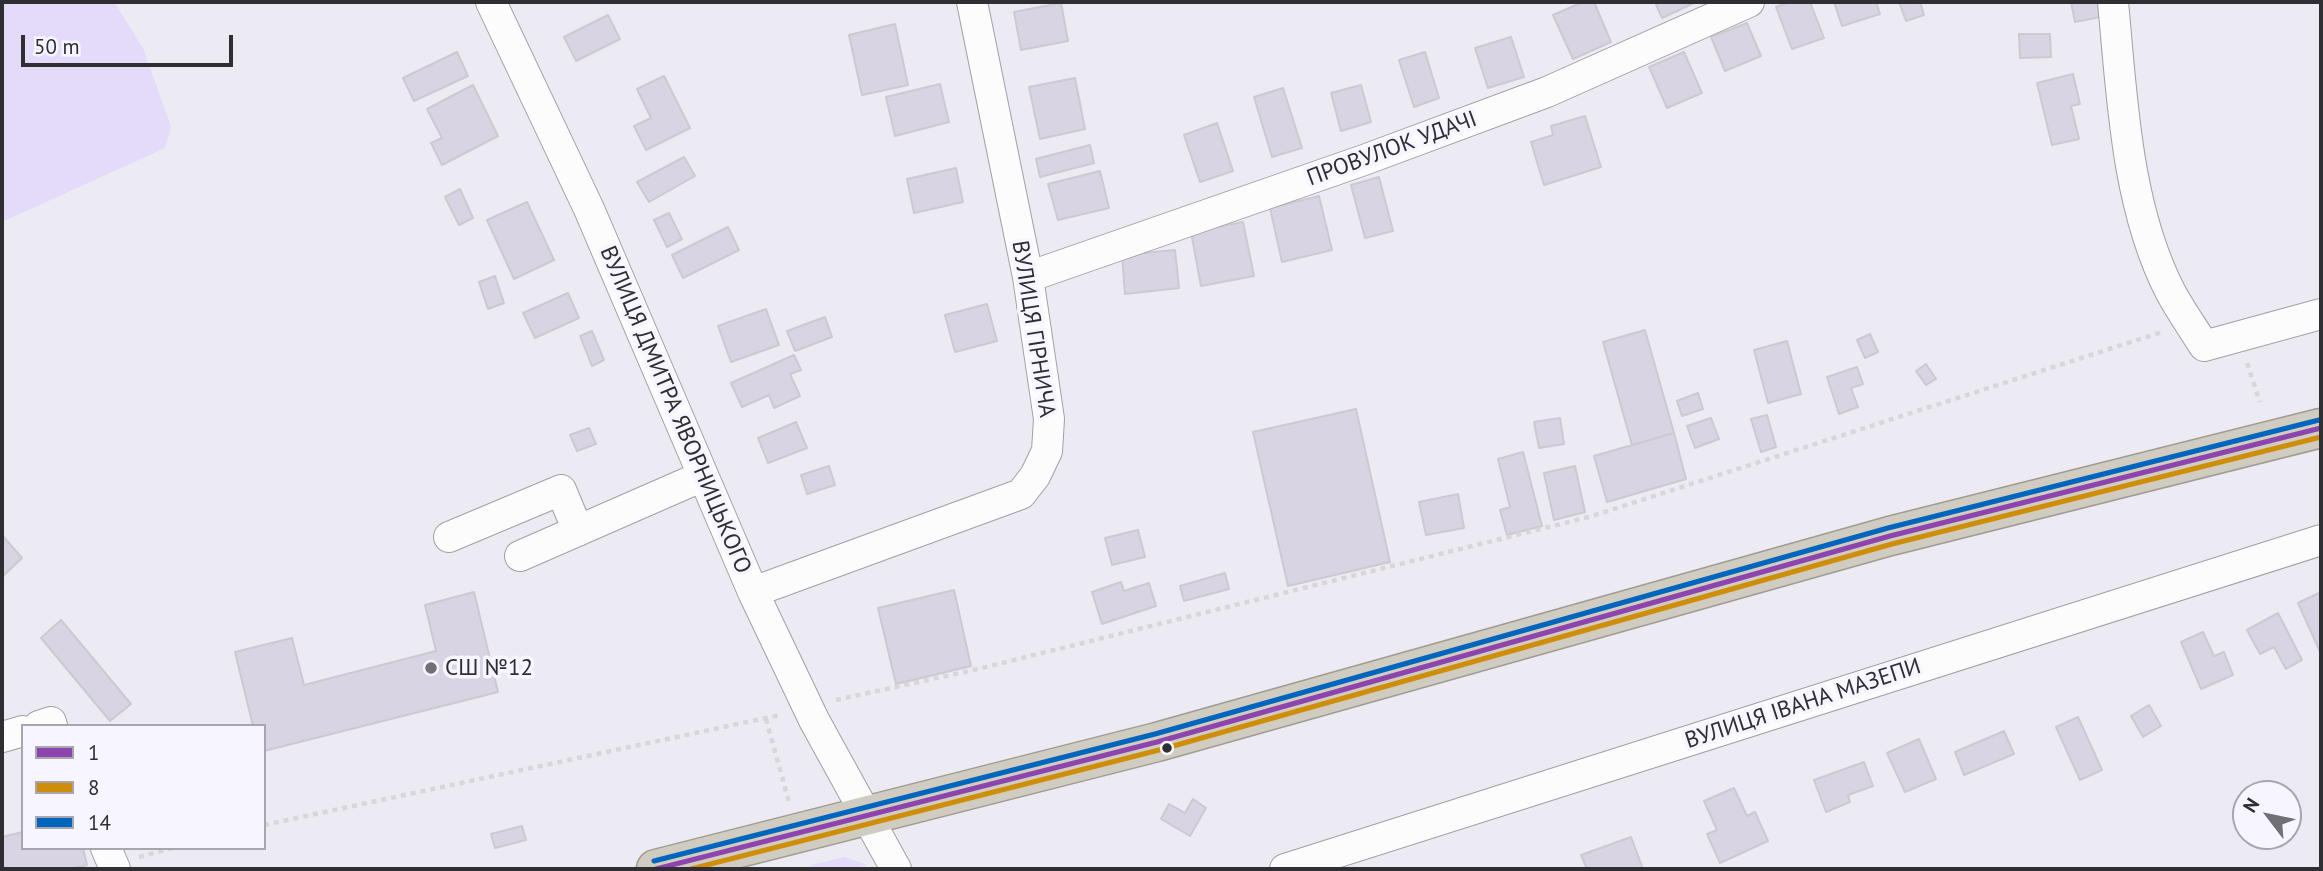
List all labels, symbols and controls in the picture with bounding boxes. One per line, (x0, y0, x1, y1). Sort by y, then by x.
scale bar (24, 21, 236, 65)
text: 50 m (34, 33, 80, 60)
street label: ПРОВУЛОК УДАЧІ (1303, 105, 1481, 193)
street label: ВУЛИЦЯ ГІРНИЧА (1005, 239, 1061, 419)
street label: ВУЛИЦЯ ДМИТРА ЯВОРНИЦЬКОГО (593, 242, 757, 578)
street label: ВУЛИЦЯ ІВАНА МАЗЕПИ (1682, 653, 1924, 755)
place label: СШ №12 (445, 654, 533, 682)
marker: СШ №12 (423, 660, 439, 676)
legend (21, 724, 266, 850)
text: 1 (88, 739, 99, 766)
unlabelled marker (1160, 741, 1174, 755)
text: 8 (88, 774, 99, 801)
north arrow (2232, 780, 2302, 850)
text: N (2237, 793, 2264, 817)
text: 14 (88, 809, 111, 836)

